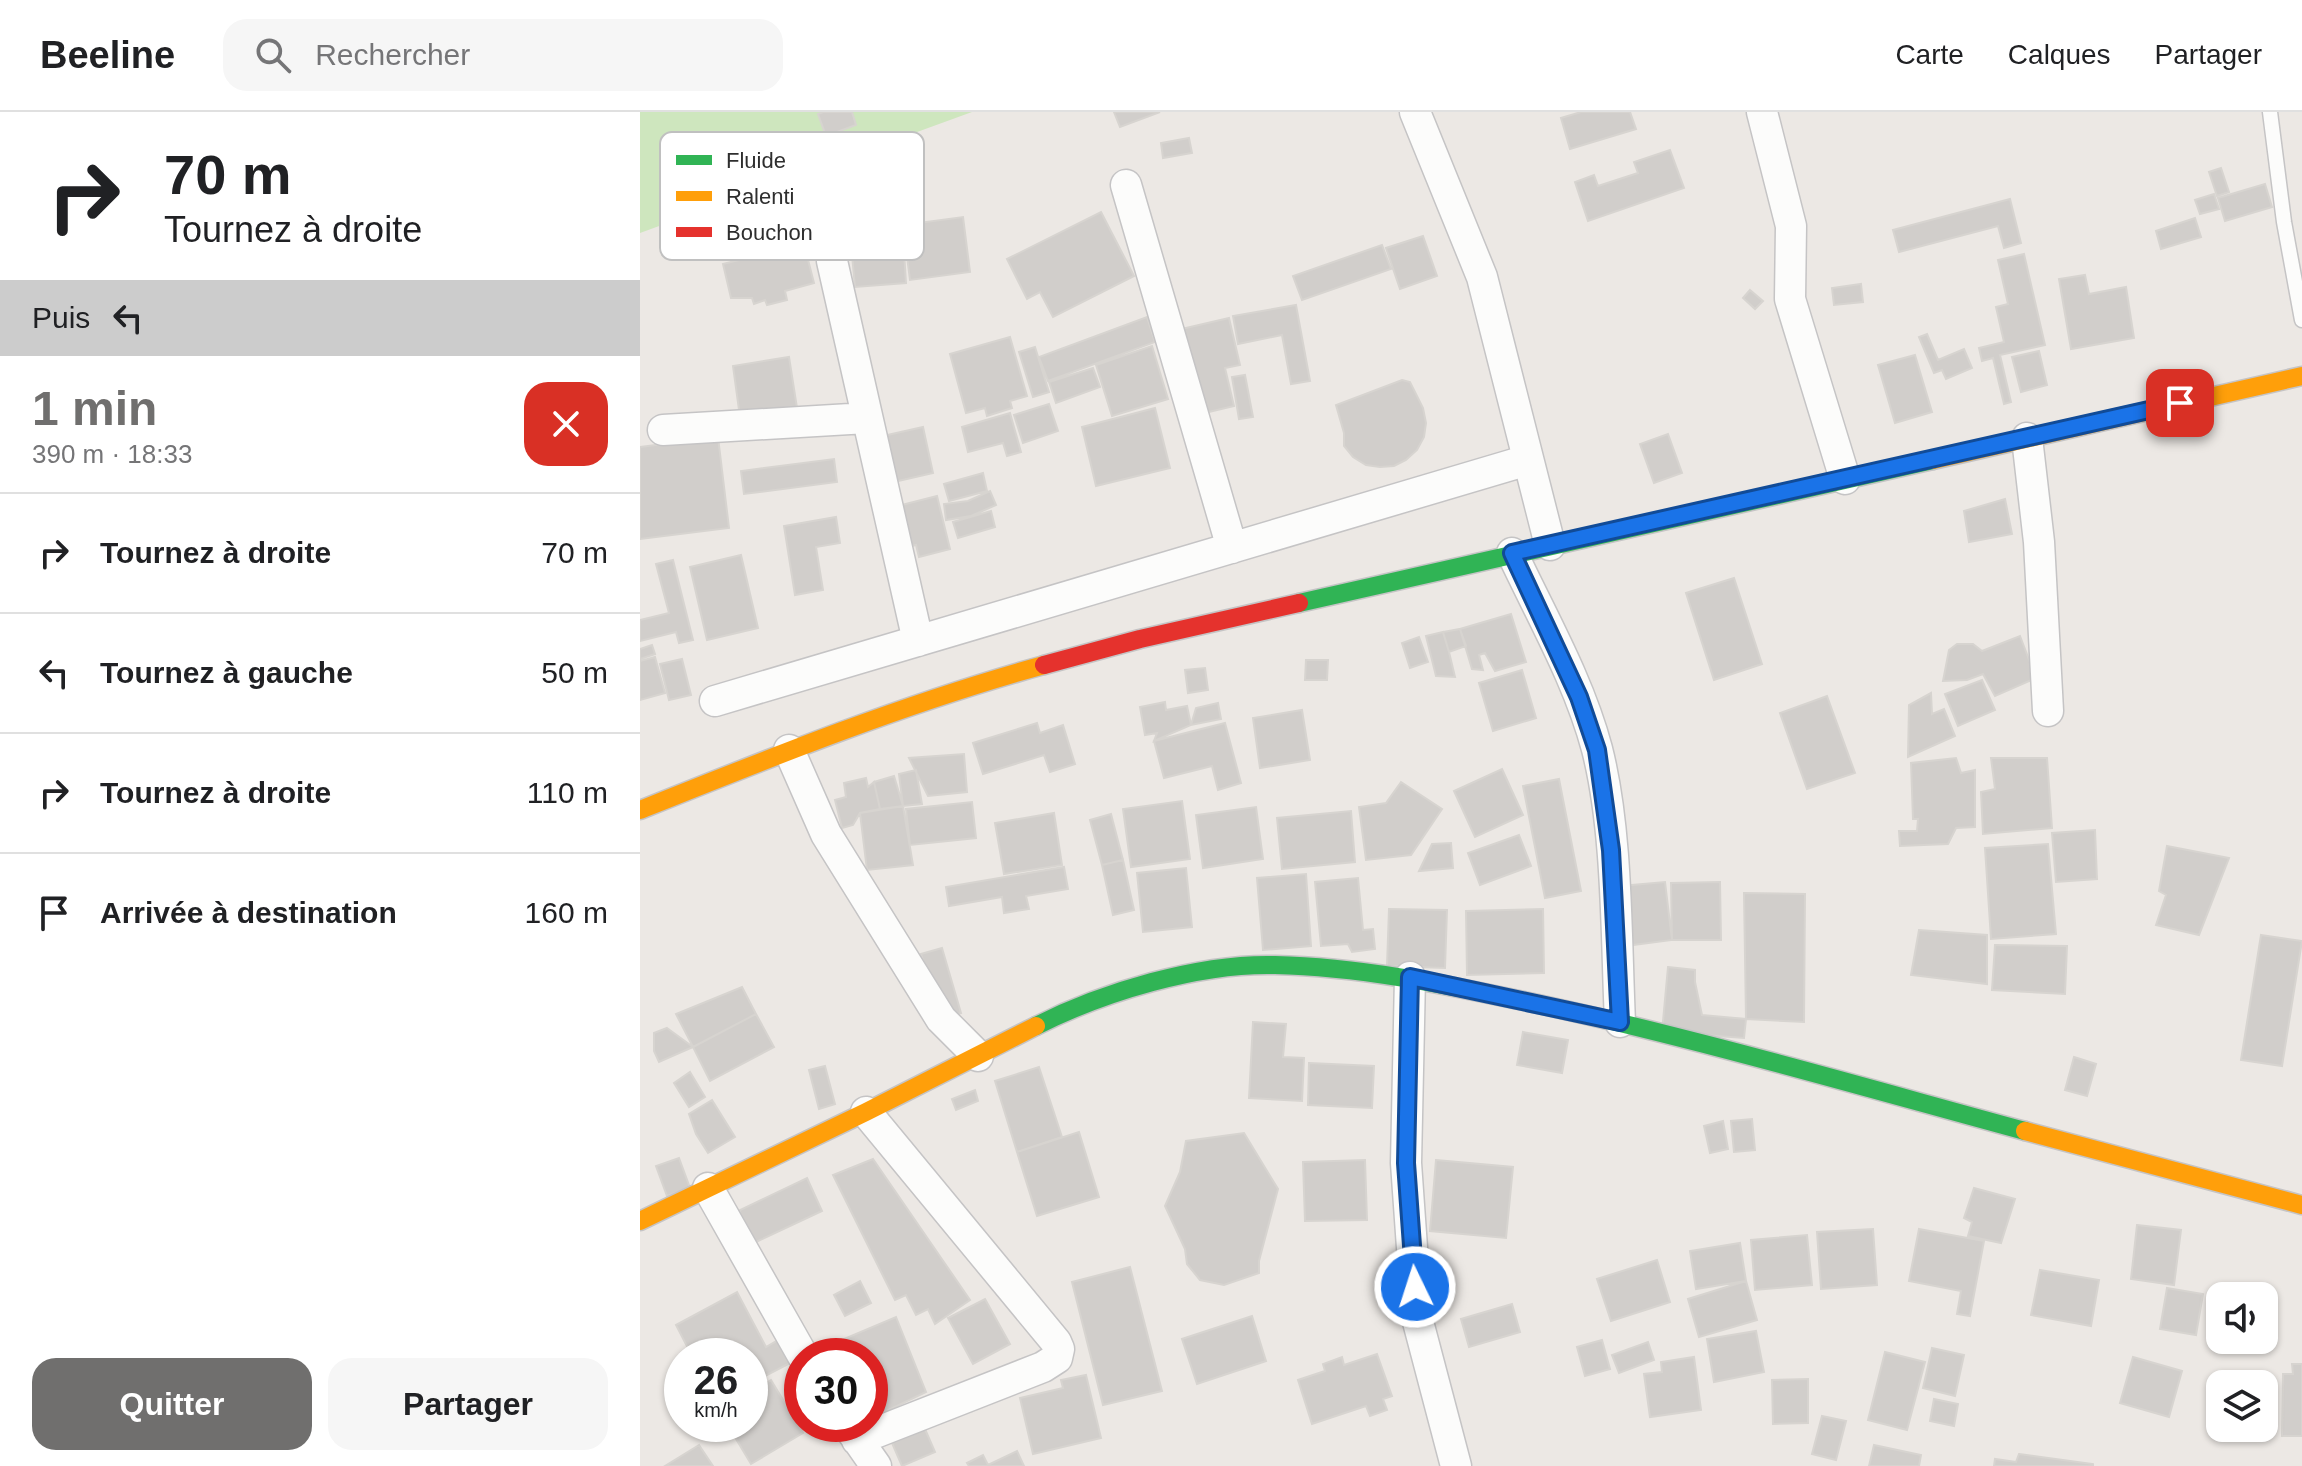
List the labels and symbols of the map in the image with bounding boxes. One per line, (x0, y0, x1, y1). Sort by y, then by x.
legend (660, 132, 924, 260)
text: Fluide (726, 148, 786, 173)
text: Ralenti (726, 184, 794, 209)
text: Bouchon (726, 220, 813, 245)
pin (2146, 369, 2214, 437)
position arrow (1373, 1245, 1457, 1329)
speed limit sign: 30 (784, 1338, 888, 1442)

